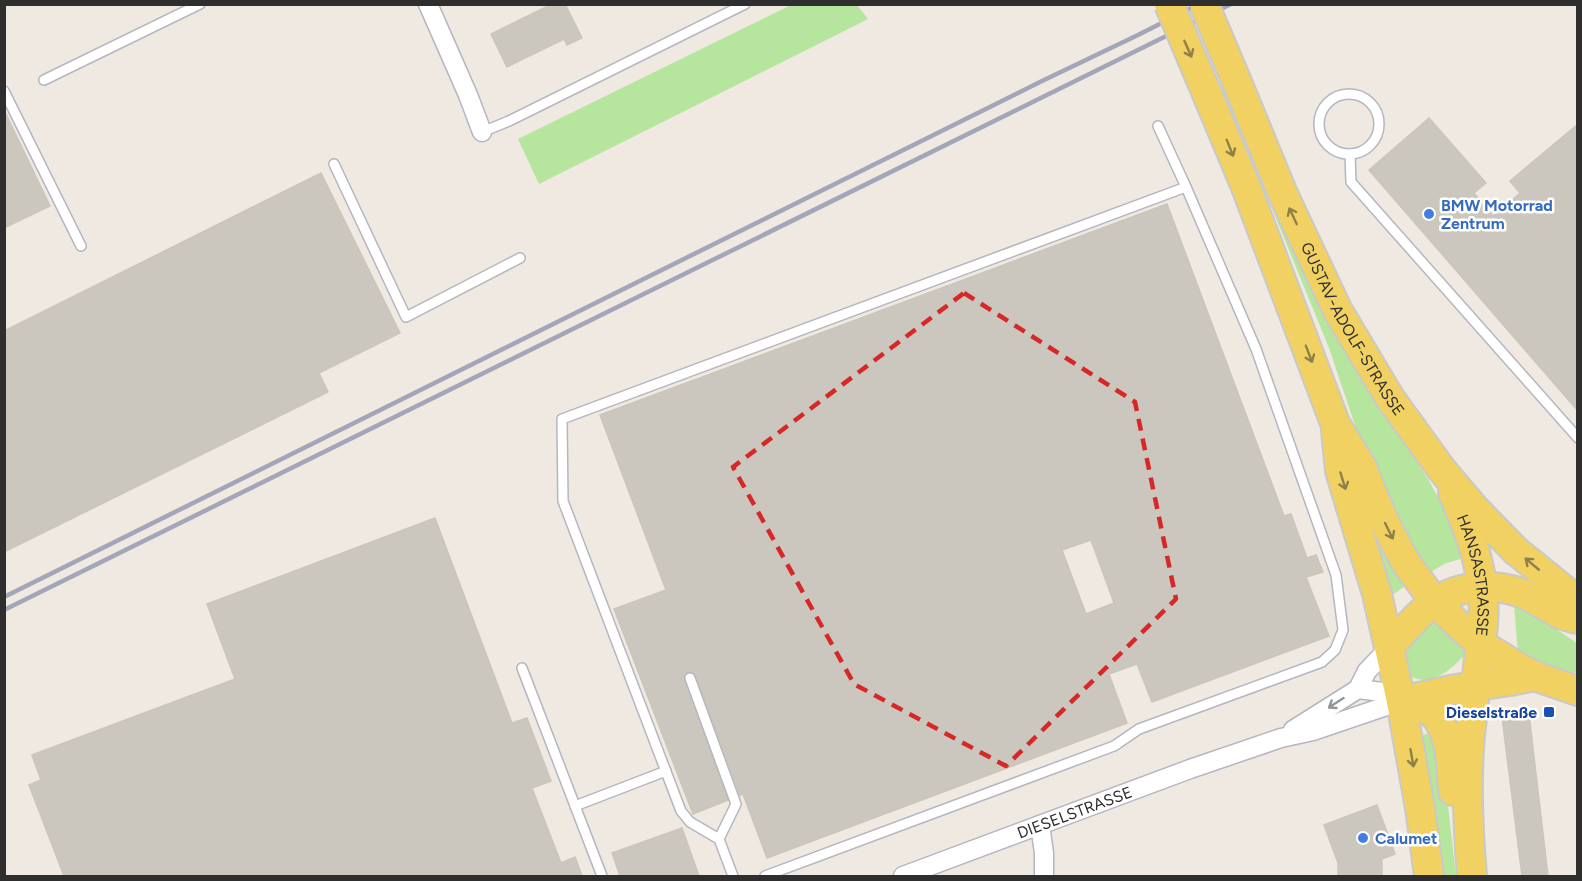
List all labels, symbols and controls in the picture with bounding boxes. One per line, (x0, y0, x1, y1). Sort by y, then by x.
one-way arrow (1182, 40, 1194, 58)
one-way arrow (1225, 138, 1236, 157)
place label: BMW Motorrad Zentrum (1441, 196, 1553, 233)
one-way arrow (1286, 207, 1298, 225)
marker: BMW Motorrad Zentrum (1422, 207, 1436, 221)
street label: GUSTAV-ADOLF-STRASSE (1297, 239, 1409, 419)
one-way arrow (1304, 344, 1315, 363)
one-way arrow (1338, 471, 1349, 490)
street label: HANSASTRASSE (1453, 511, 1493, 637)
one-way arrow (1384, 522, 1396, 540)
one-way arrow (1524, 558, 1540, 571)
one-way arrow (1328, 697, 1345, 709)
place label: Dieselstraße (1446, 703, 1537, 722)
marker: Dieselstraße (1542, 705, 1556, 719)
one-way arrow (1407, 748, 1418, 768)
street label: DIESELSTRASSE (1014, 782, 1135, 842)
place label: Calumet (1375, 829, 1437, 848)
marker: Calumet (1356, 831, 1370, 845)

